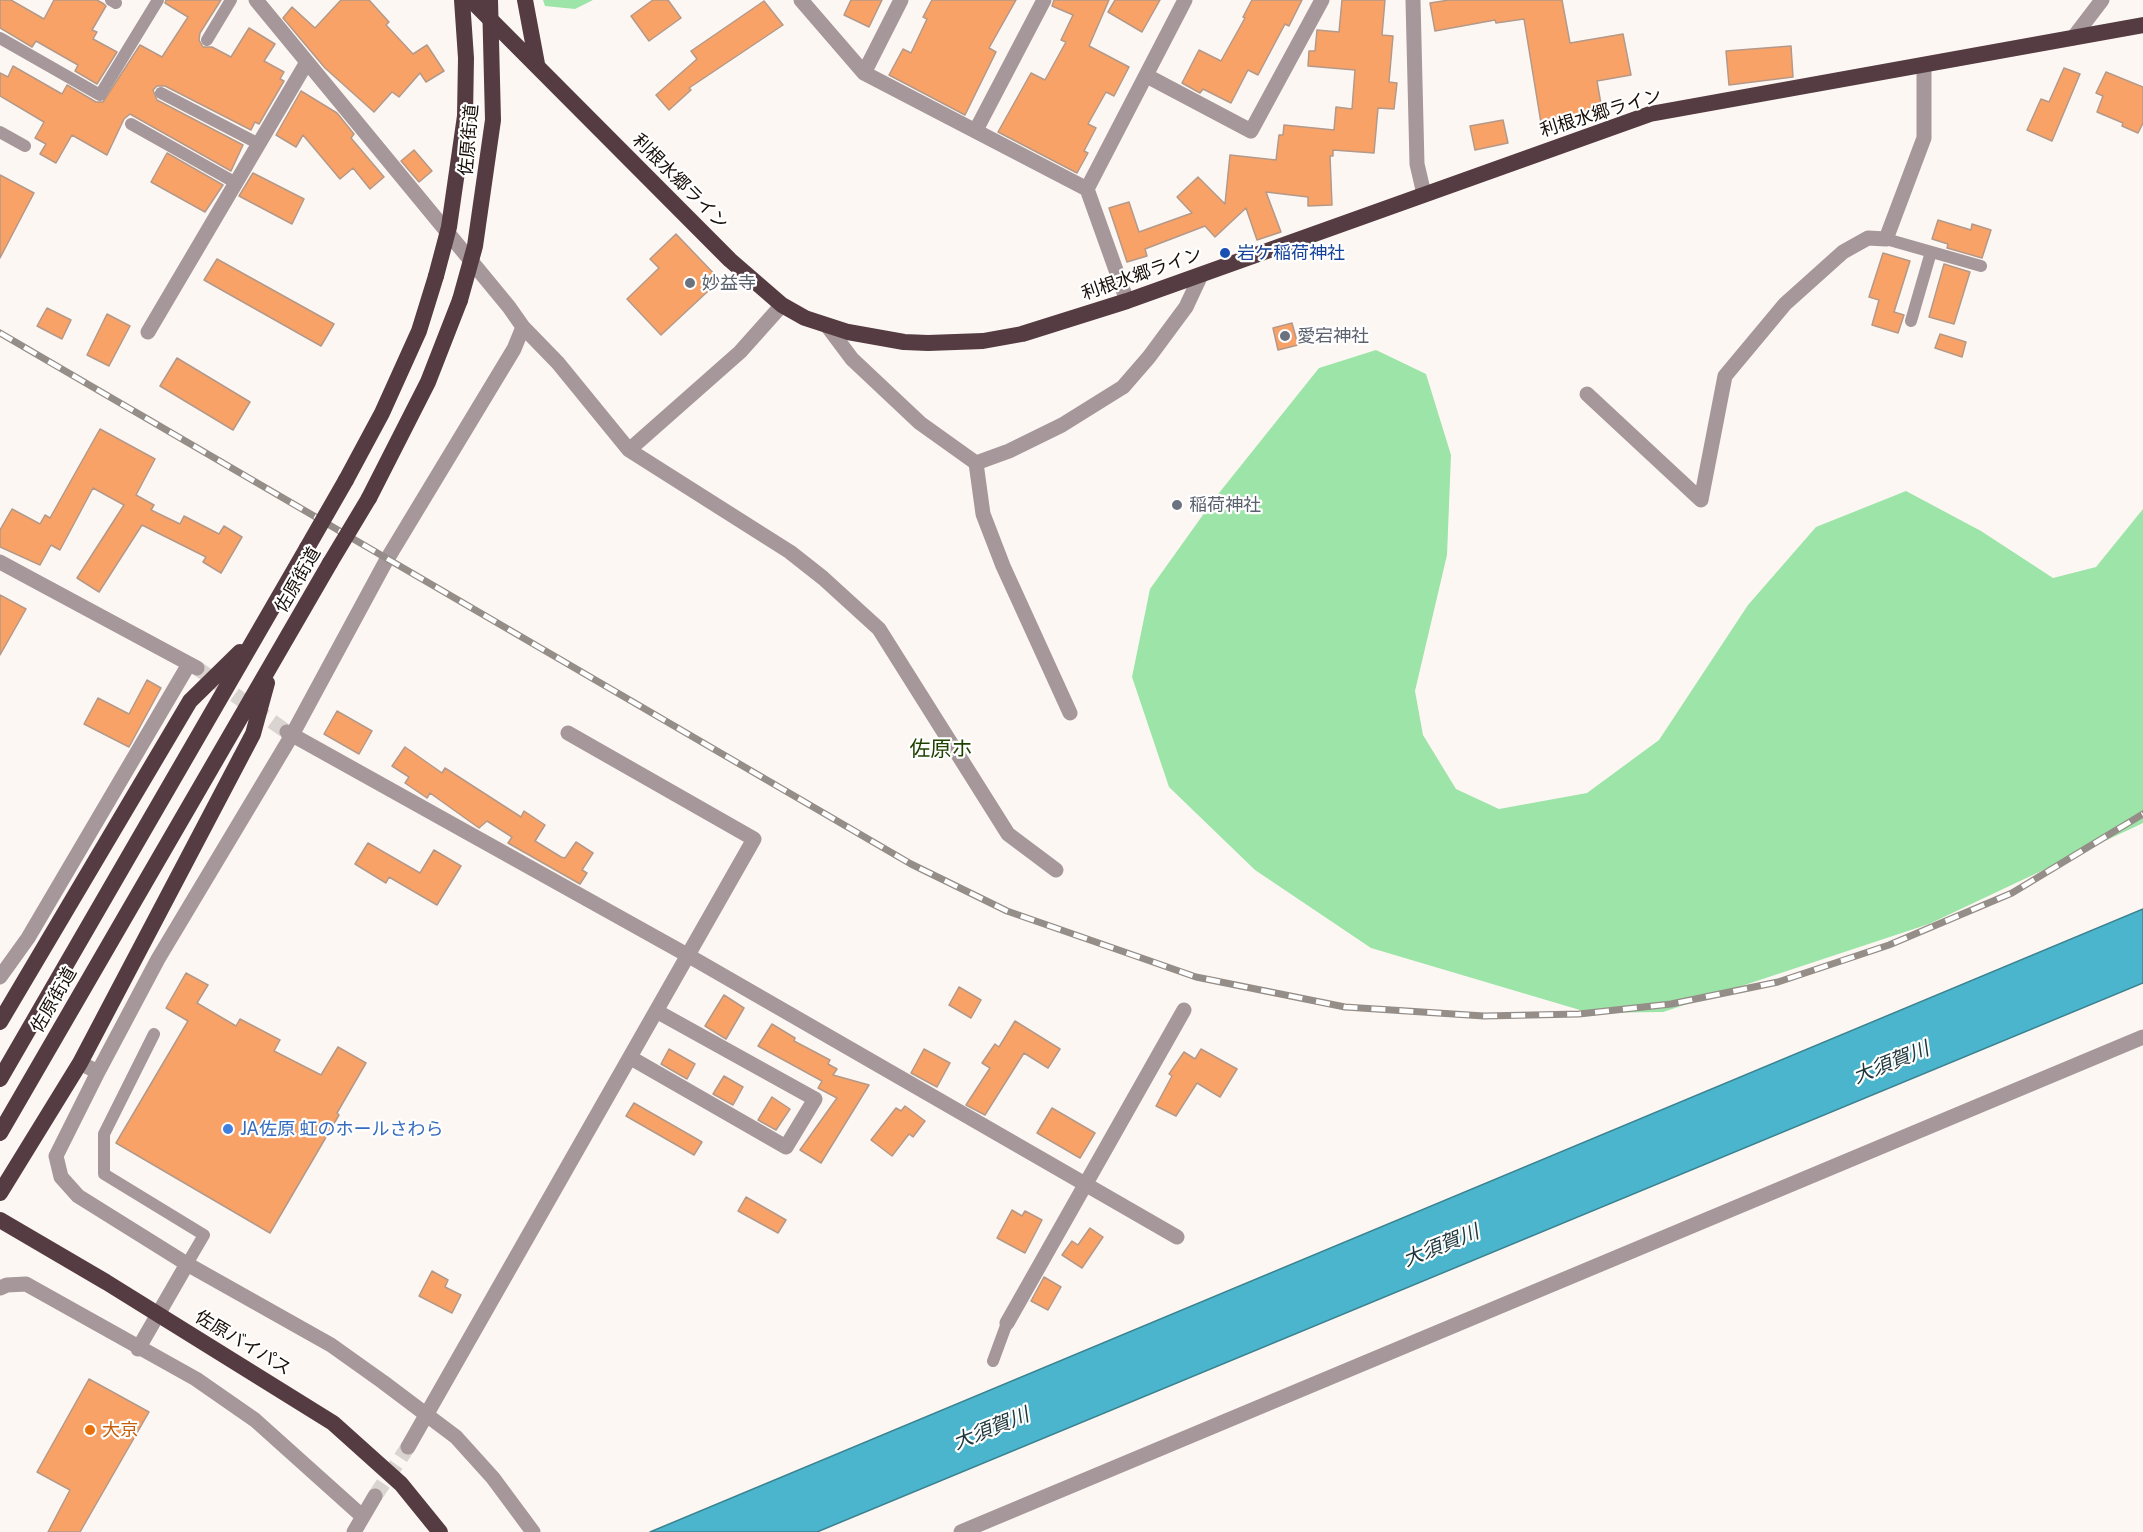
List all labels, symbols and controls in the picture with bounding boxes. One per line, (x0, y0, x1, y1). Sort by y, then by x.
street label: 利根水郷ライン (1538, 84, 1664, 142)
street label: 佐原街道 (455, 103, 483, 177)
street label: 利根水郷ライン (628, 130, 732, 234)
place label: 岩ケ稲荷神社 (1237, 242, 1345, 264)
street label: 利根水郷ライン (1079, 243, 1205, 305)
marker: 岩ケ稲荷神社 (1218, 246, 1232, 260)
place label: 妙益寺 (702, 272, 756, 294)
marker: 妙益寺 (683, 276, 697, 290)
place label: 愛宕神社 (1297, 325, 1369, 347)
marker: 愛宕神社 (1278, 329, 1292, 343)
place label: 稲荷神社 (1189, 494, 1261, 516)
marker: 稲荷神社 (1170, 498, 1184, 512)
street label: 佐原街道 (271, 543, 325, 617)
district label: 佐原ホ (910, 737, 972, 763)
street label: 佐原街道 (27, 963, 81, 1037)
water label: 大須賀川 (1849, 1037, 1933, 1089)
place label: JA佐原 虹のホールさわら (240, 1118, 444, 1140)
marker: JA佐原 虹のホールさわら (221, 1122, 235, 1136)
water label: 大須賀川 (1399, 1220, 1483, 1272)
street label: 佐原バイパス (191, 1306, 295, 1380)
water label: 大須賀川 (949, 1403, 1033, 1455)
place label: 大京 (102, 1419, 138, 1441)
marker: 大京 (83, 1423, 97, 1437)

